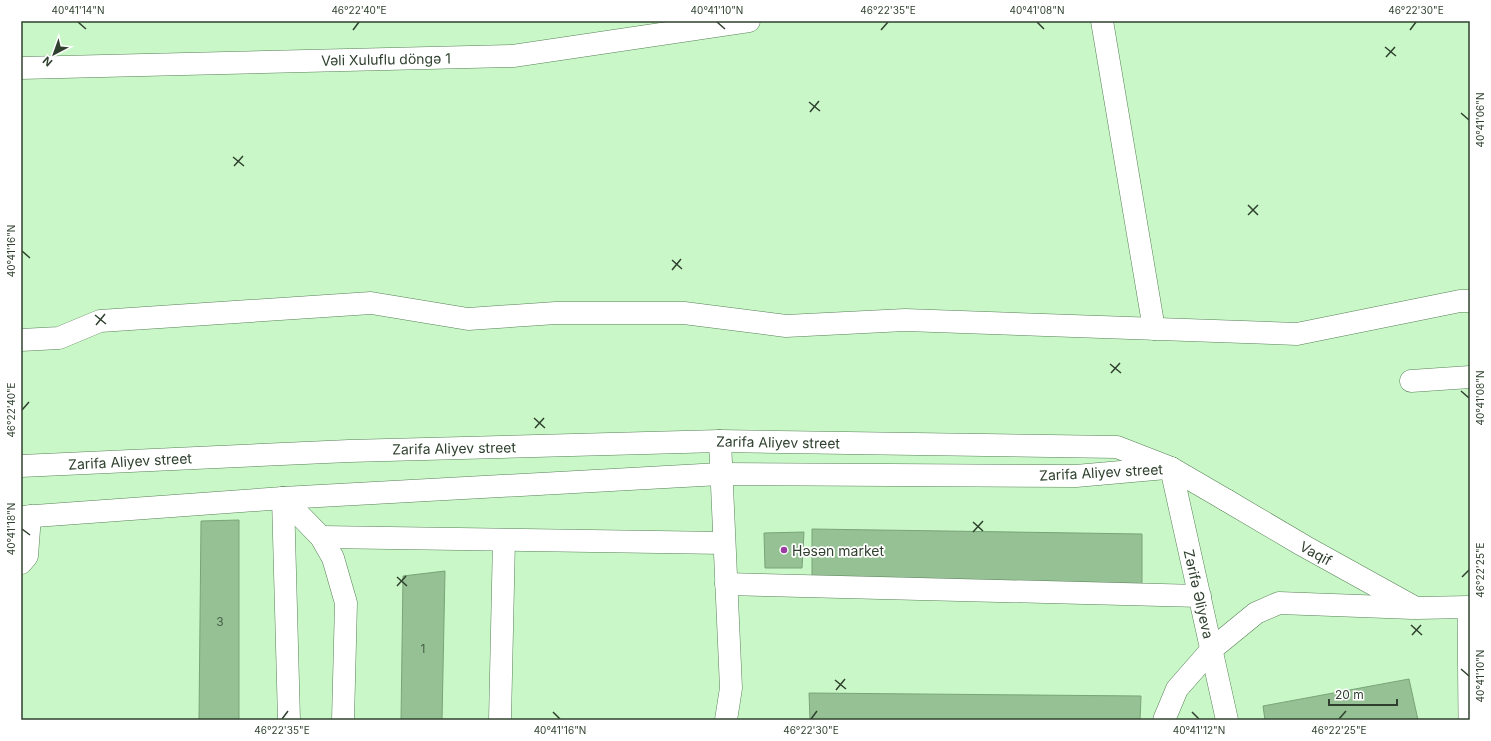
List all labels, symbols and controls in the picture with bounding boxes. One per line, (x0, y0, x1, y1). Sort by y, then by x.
text: 40°41'14"N (52, 4, 104, 16)
text: 46°22'40"E (331, 4, 387, 16)
text: 40°41'10"N (691, 4, 743, 16)
text: 46°22'35"E (860, 4, 916, 16)
text: 40°41'08"N (1010, 4, 1064, 16)
text: 46°22'30"E (1388, 4, 1444, 16)
north arrow (34, 34, 74, 74)
street label: Vəli Xuluflu döngə 1 (321, 49, 451, 69)
text: N (40, 54, 55, 70)
text: 40°41'06"N (1474, 93, 1486, 147)
text: 40°41'16"N (5, 225, 17, 277)
text: 40°41'08"N (1474, 371, 1486, 425)
text: 46°22'40"E (5, 382, 17, 438)
street label: Zarifa Aliyev street (716, 432, 841, 452)
street label: Zarifa Aliyev street (392, 438, 517, 458)
street label: Zarifa Aliyev street (68, 449, 193, 473)
street label: Zarifa Aliyev street (1039, 460, 1164, 484)
text: 40°41'18"N (5, 503, 17, 555)
street label: Vaqif (1297, 537, 1335, 569)
place label: Həsən market (792, 542, 884, 559)
text: 46°22'25"E (1474, 542, 1486, 598)
marker: Həsən market (779, 545, 789, 555)
street label: Zərifə Əliyeva (1180, 548, 1218, 640)
house number: 3 (216, 614, 224, 629)
house number: 1 (421, 641, 425, 656)
text: 40°41'10"N (1474, 650, 1486, 702)
scale bar (1329, 681, 1397, 707)
text: 20 m (1335, 687, 1364, 702)
text: 46°22'35"E (254, 724, 310, 736)
text: 40°41'16"N (534, 724, 586, 736)
text: 46°22'30"E (783, 724, 839, 736)
text: 40°41'12"N (1173, 724, 1225, 736)
text: 46°22'25"E (1311, 724, 1367, 736)

